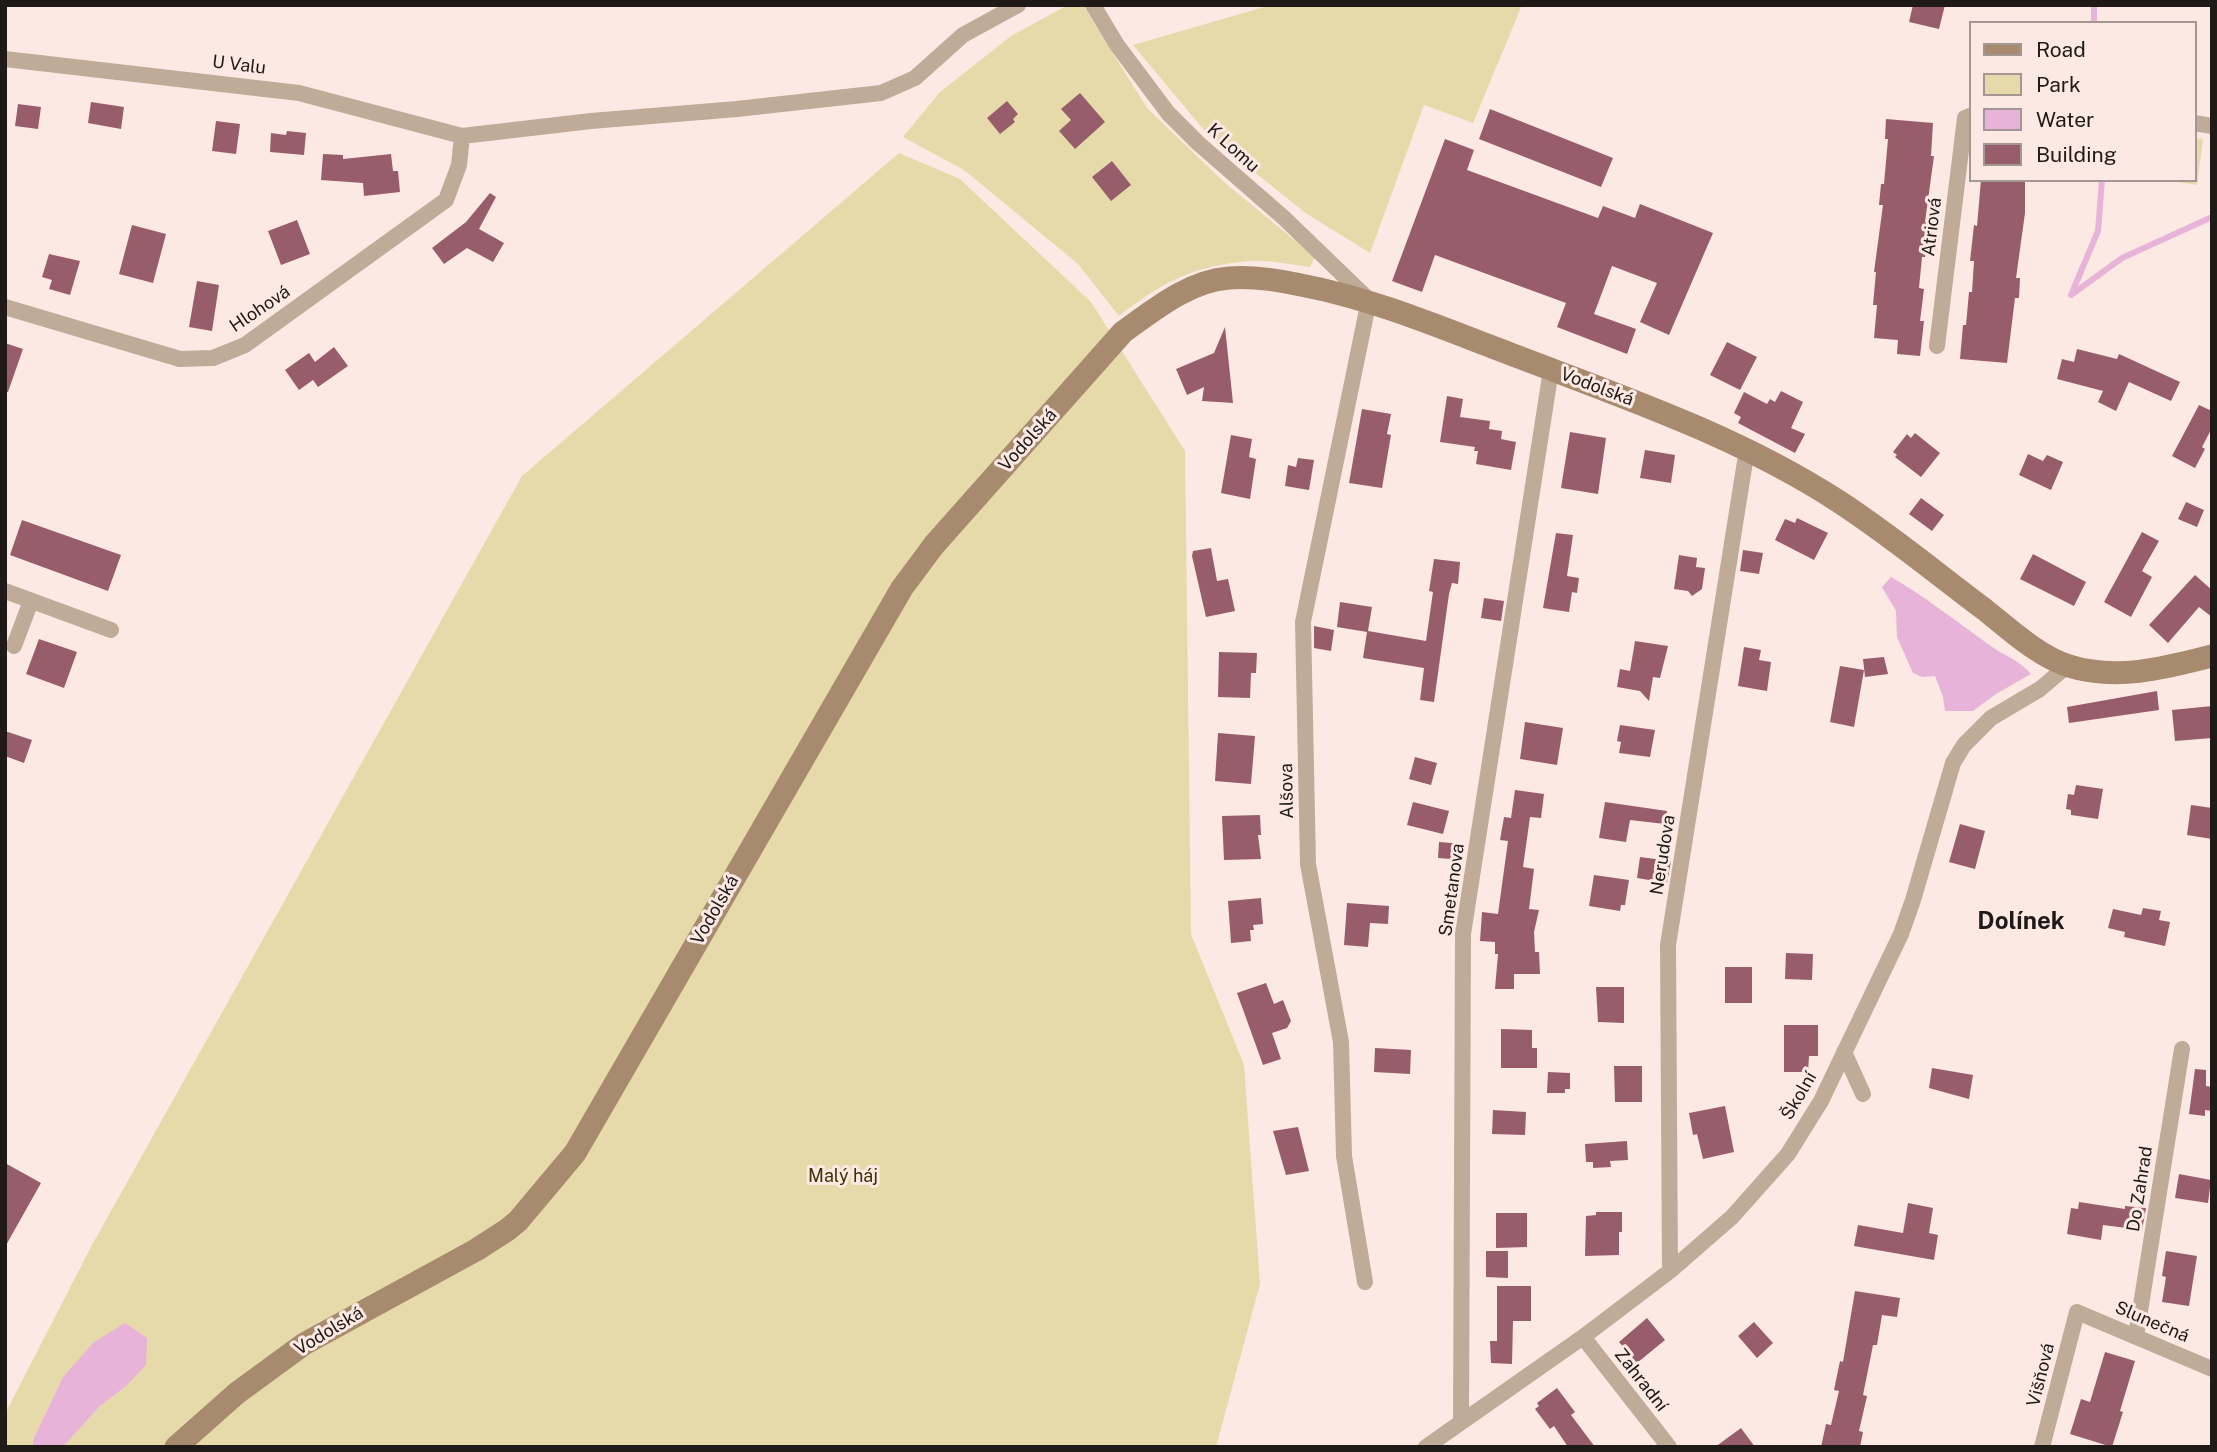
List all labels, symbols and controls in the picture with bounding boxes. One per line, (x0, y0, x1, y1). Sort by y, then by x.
legend (1968, 21, 2196, 182)
text: Road (2036, 37, 2086, 62)
street label: U Valu (211, 51, 267, 79)
text: Park (2036, 72, 2081, 97)
text: Water (2036, 107, 2094, 132)
street label: K Lomu (1202, 119, 1264, 177)
text: Building (2036, 142, 2117, 167)
street label: Atriová (1918, 196, 1946, 258)
street label: Hlohová (226, 281, 294, 337)
street label: Vodolská (1557, 363, 1637, 411)
street label: Vodolská (994, 404, 1062, 476)
street label: Alšova (1276, 763, 1298, 819)
street label: Nerudova (1646, 813, 1680, 897)
street label: Smetanova (1435, 842, 1469, 938)
street label: Vodolská (687, 871, 743, 949)
district label: Dolínek (1977, 908, 2065, 936)
street label: Školní (1777, 1068, 1821, 1124)
street label: Do Zahrad (2123, 1145, 2157, 1233)
park label: Malý háj (808, 1165, 878, 1187)
street label: Slunečná (2112, 1297, 2192, 1347)
street label: Vodolská (291, 1302, 367, 1360)
street label: Višňová (2023, 1341, 2059, 1409)
street label: Zahradní (1610, 1344, 1672, 1416)

